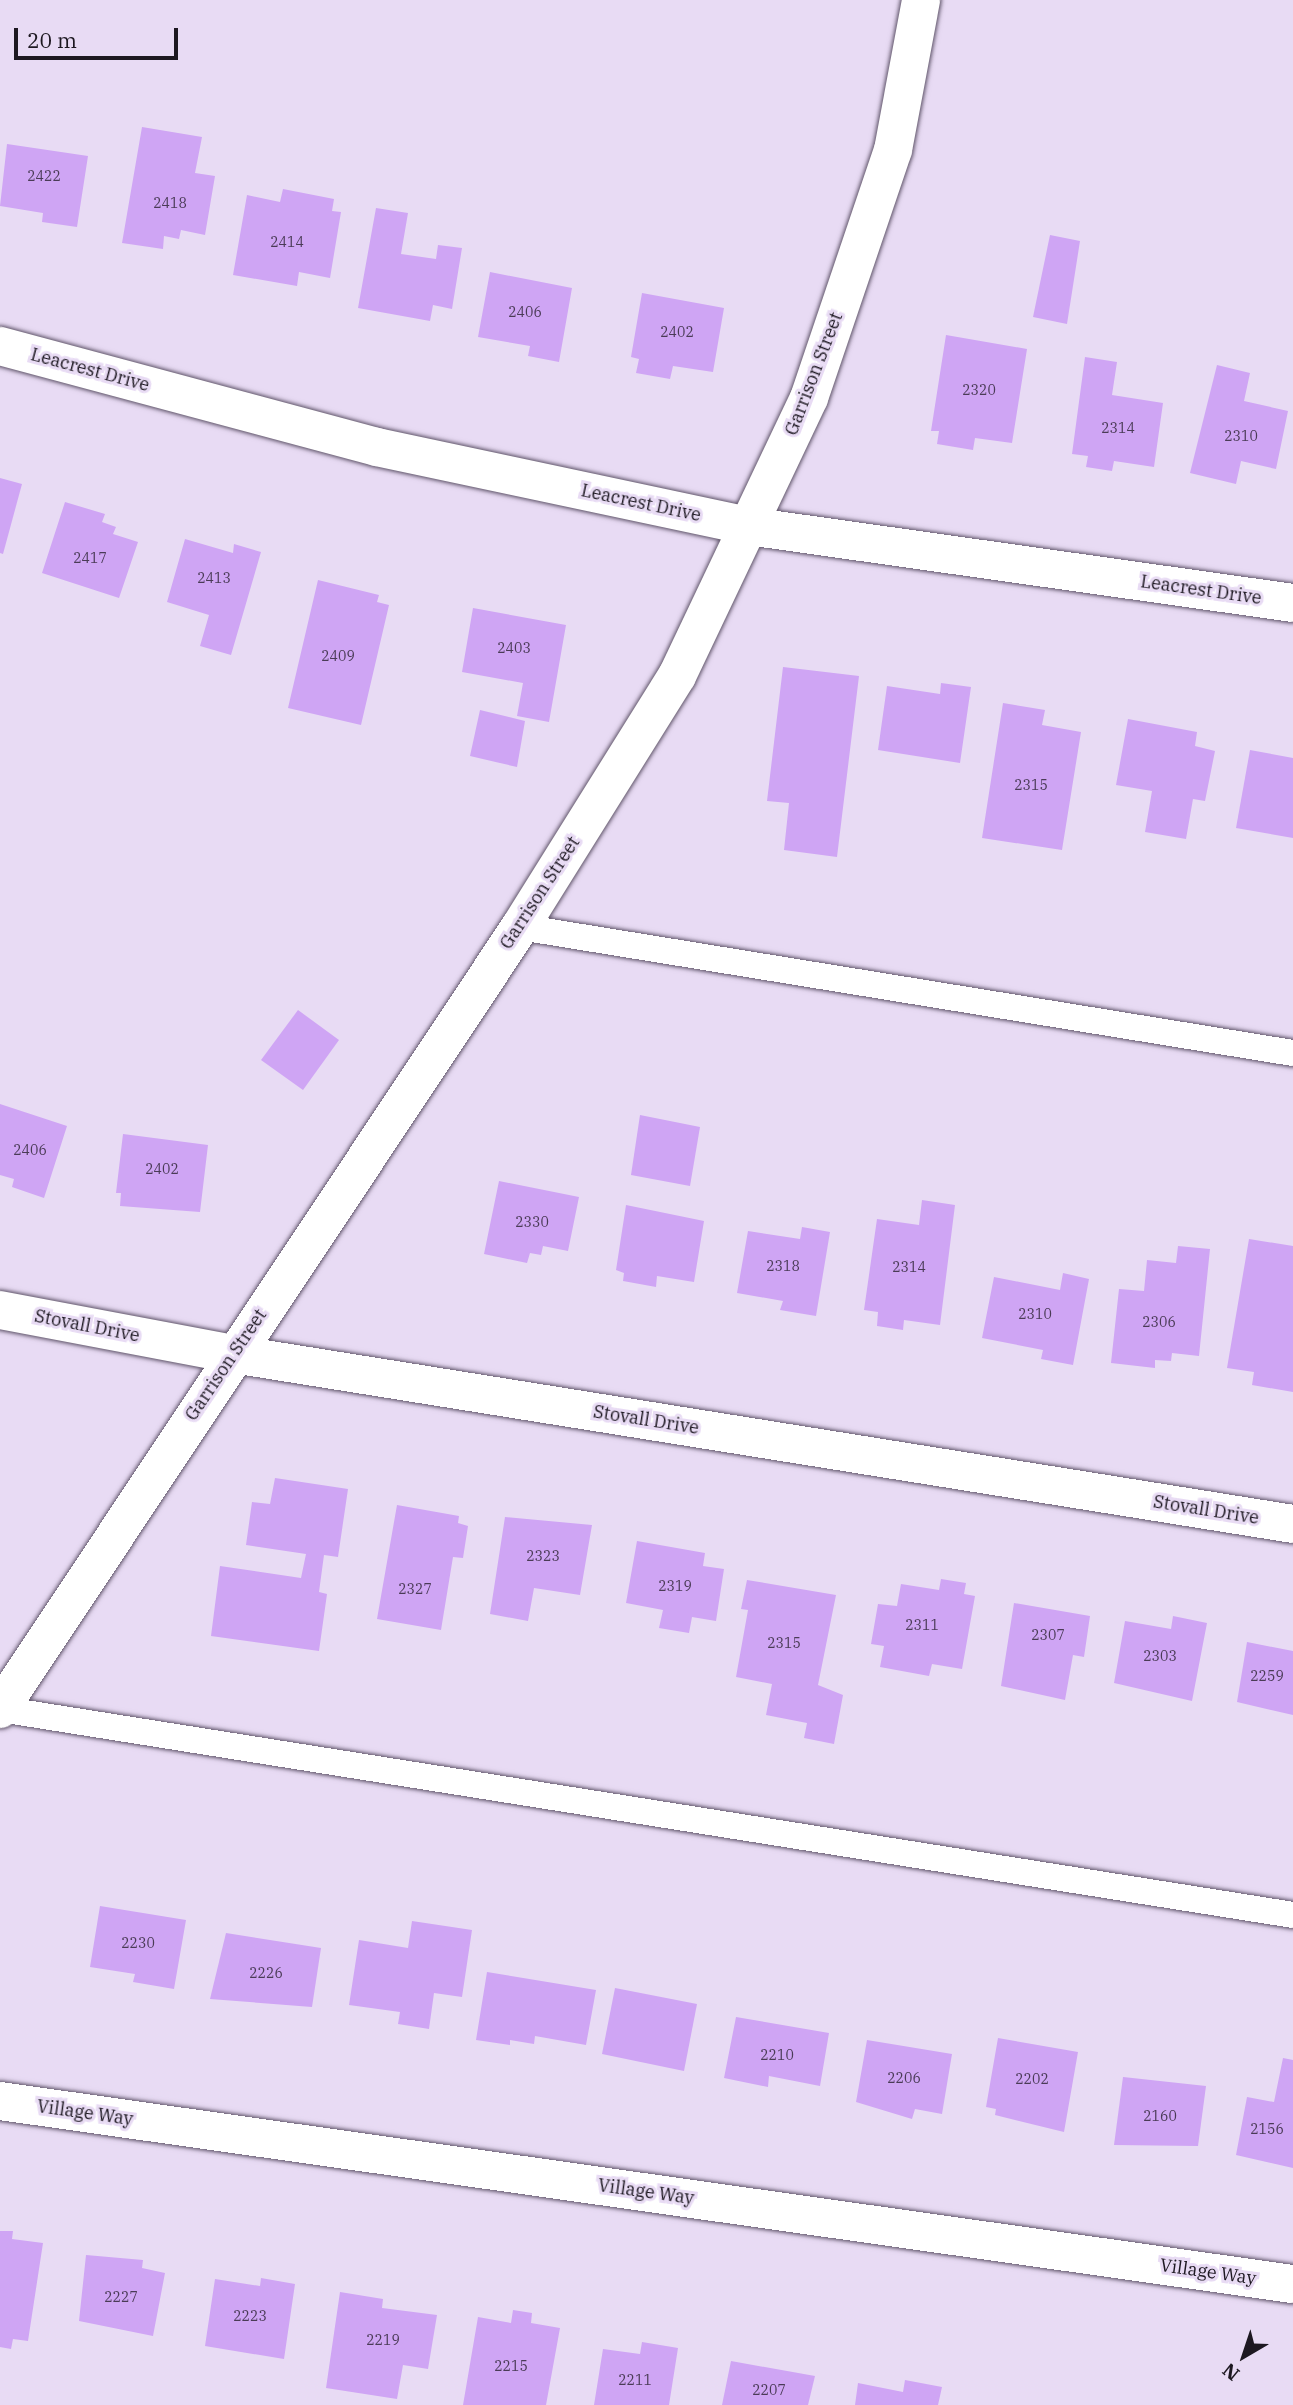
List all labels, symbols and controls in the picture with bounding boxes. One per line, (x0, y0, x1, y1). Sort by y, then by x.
scale bar (18, 14, 182, 58)
text: 20 m (27, 26, 77, 54)
house number: 2422 (27, 168, 61, 184)
house number: 2418 (153, 195, 187, 211)
house number: 2414 (270, 234, 304, 250)
house number: 2406 (508, 304, 542, 320)
street label: Garrison Street (781, 310, 847, 438)
house number: 2402 (660, 324, 694, 340)
street label: Leacrest Drive (28, 344, 152, 396)
house number: 2320 (962, 382, 996, 398)
house number: 2314 (1101, 420, 1135, 436)
house number: 2310 (1224, 428, 1258, 444)
street label: Leacrest Drive (579, 480, 703, 526)
house number: 2417 (73, 550, 107, 566)
house number: 2413 (197, 570, 231, 586)
street label: Leacrest Drive (1139, 571, 1263, 609)
house number: 2403 (497, 640, 531, 656)
house number: 2409 (321, 648, 355, 664)
house number: 2315 (1014, 777, 1048, 793)
street label: Garrison Street (496, 833, 584, 953)
house number: 2406 (13, 1142, 47, 1158)
house number: 2402 (145, 1161, 179, 1177)
house number: 2330 (515, 1214, 549, 1230)
house number: 2318 (766, 1258, 800, 1274)
house number: 2314 (892, 1259, 926, 1275)
street label: Stovall Drive (33, 1305, 141, 1347)
street label: Garrison Street (181, 1305, 271, 1425)
house number: 2310 (1018, 1306, 1052, 1322)
house number: 2306 (1142, 1314, 1176, 1330)
street label: Stovall Drive (592, 1401, 700, 1439)
street label: Stovall Drive (1152, 1491, 1260, 1529)
house number: 2323 (526, 1548, 560, 1564)
house number: 2319 (658, 1578, 692, 1594)
house number: 2327 (398, 1581, 432, 1597)
house number: 2311 (905, 1617, 939, 1633)
house number: 2307 (1031, 1627, 1065, 1643)
house number: 2315 (767, 1635, 801, 1651)
house number: 2303 (1143, 1648, 1177, 1664)
house number: 2259 (1250, 1668, 1284, 1684)
house number: 2230 (121, 1935, 155, 1951)
house number: 2226 (249, 1965, 283, 1981)
house number: 2210 (760, 2047, 794, 2063)
house number: 2206 (887, 2070, 921, 2086)
house number: 2202 (1015, 2071, 1049, 2087)
street label: Village Way (36, 2096, 134, 2130)
house number: 2160 (1143, 2108, 1177, 2124)
house number: 2156 (1250, 2121, 1284, 2137)
street label: Village Way (597, 2175, 695, 2209)
street label: Village Way (1159, 2255, 1257, 2289)
house number: 2227 (104, 2289, 138, 2305)
house number: 2223 (233, 2308, 267, 2324)
north arrow (1209, 2321, 1279, 2391)
house number: 2219 (366, 2332, 400, 2348)
house number: 2215 (494, 2358, 528, 2374)
text: N (1217, 2358, 1244, 2386)
house number: 2211 (618, 2372, 652, 2388)
house number: 2207 (752, 2382, 786, 2398)

